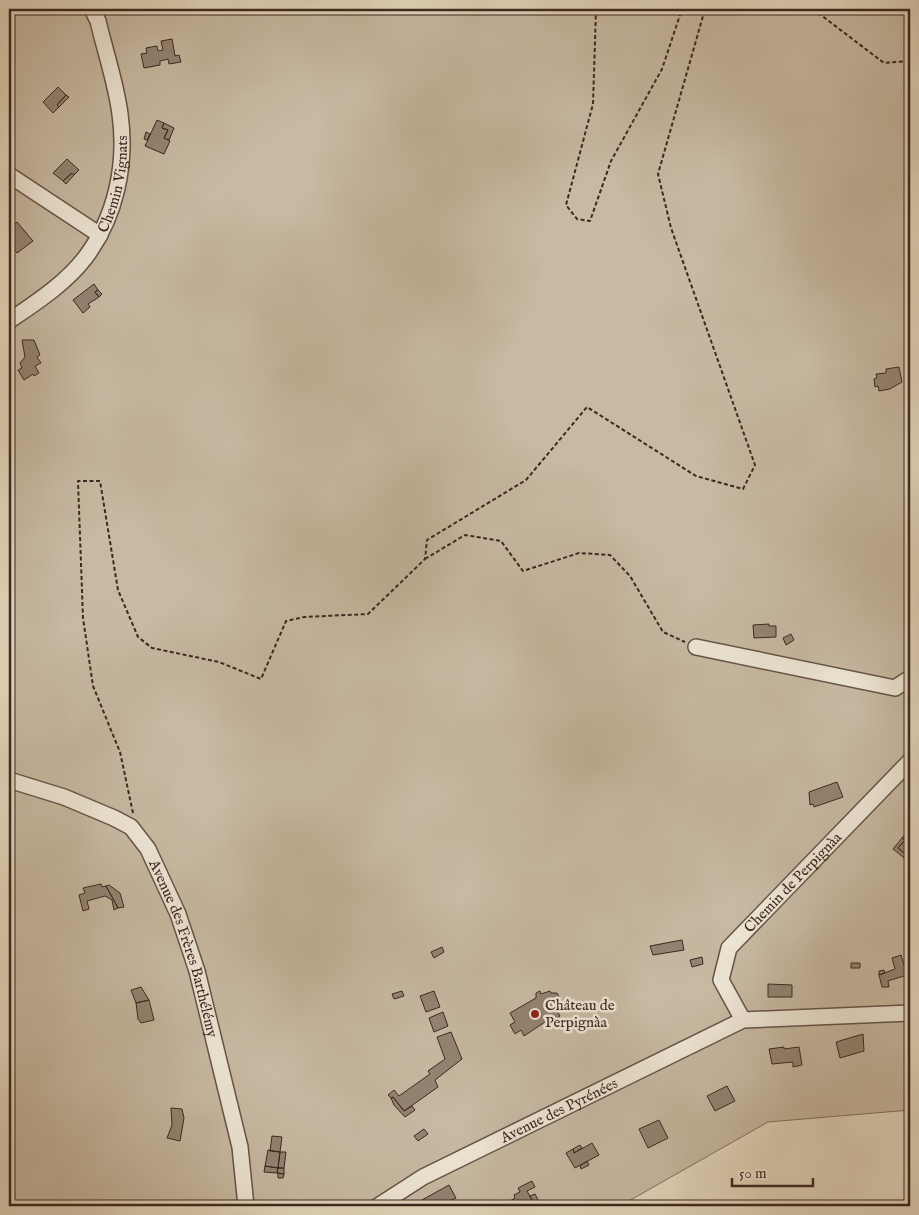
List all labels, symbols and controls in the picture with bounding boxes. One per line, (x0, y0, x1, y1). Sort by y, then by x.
street label: Chemin Vignats (93, 135, 132, 236)
street label: Chemin de Perpignàa (740, 828, 846, 937)
street label: Avenue des Frères Barthélémy (144, 856, 223, 1040)
place label: Château de Perpignàa (545, 996, 615, 1032)
marker: Château de Perpignàa (529, 1008, 541, 1020)
street label: Avenue des Pyrénées (496, 1073, 621, 1148)
scale bar (732, 1155, 813, 1187)
text: 50 m (739, 1164, 767, 1183)

